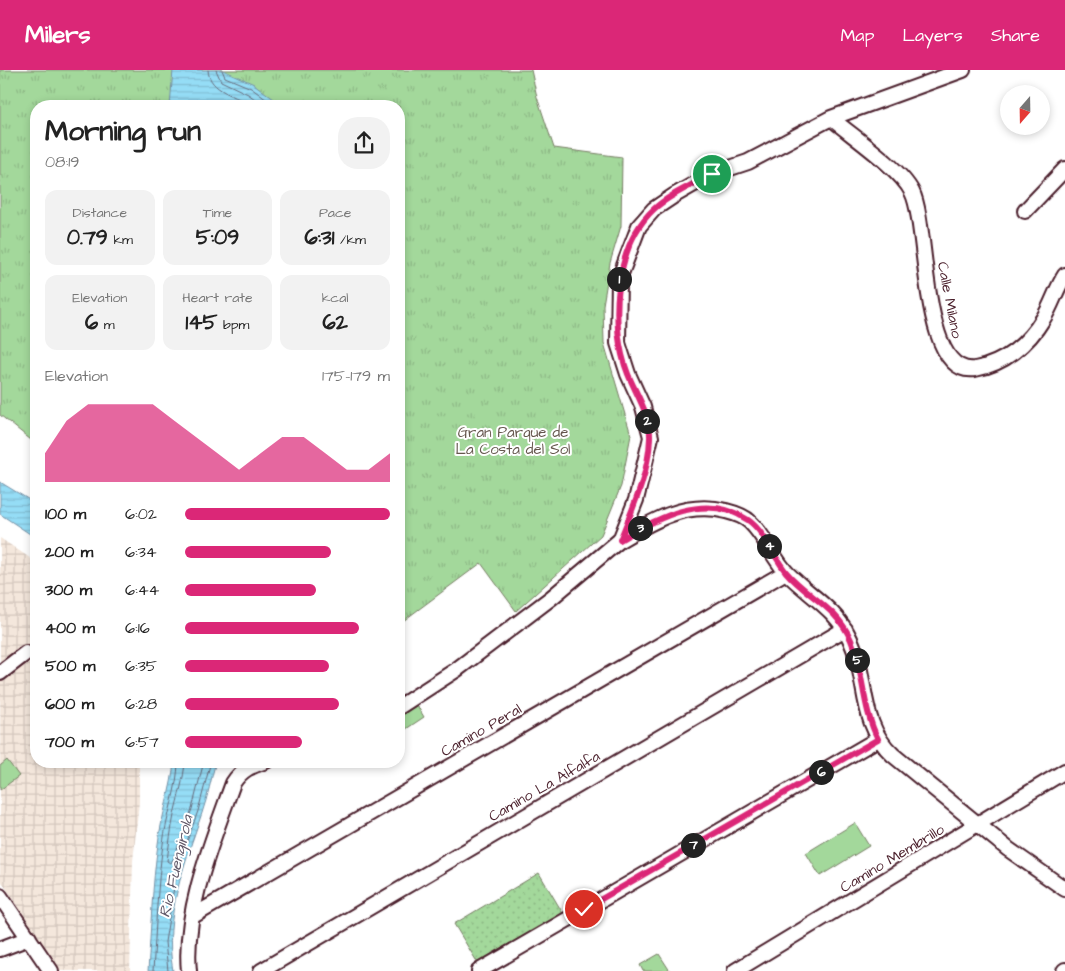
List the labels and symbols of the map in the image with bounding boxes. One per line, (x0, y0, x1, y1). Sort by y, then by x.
north arrow (1000, 85, 1050, 135)
pin (691, 153, 733, 195)
street label: Calle Milano (932, 260, 967, 341)
pin: 1 (606, 266, 632, 292)
pin: 2 (634, 408, 660, 434)
park label: Gran Parque de La Costa del Sol (456, 422, 570, 460)
pin: 3 (628, 516, 652, 540)
pin: 4 (756, 534, 782, 558)
pin: 5 (844, 648, 870, 672)
street label: Camino Peral (437, 699, 526, 762)
street label: Camino La Alfalfa (485, 746, 604, 827)
pin: 6 (808, 760, 834, 784)
water label: Rio Fuengirola (154, 812, 200, 920)
street label: Camino Membrillo (836, 819, 949, 898)
pin: 7 (680, 832, 706, 858)
pin (563, 888, 605, 930)

